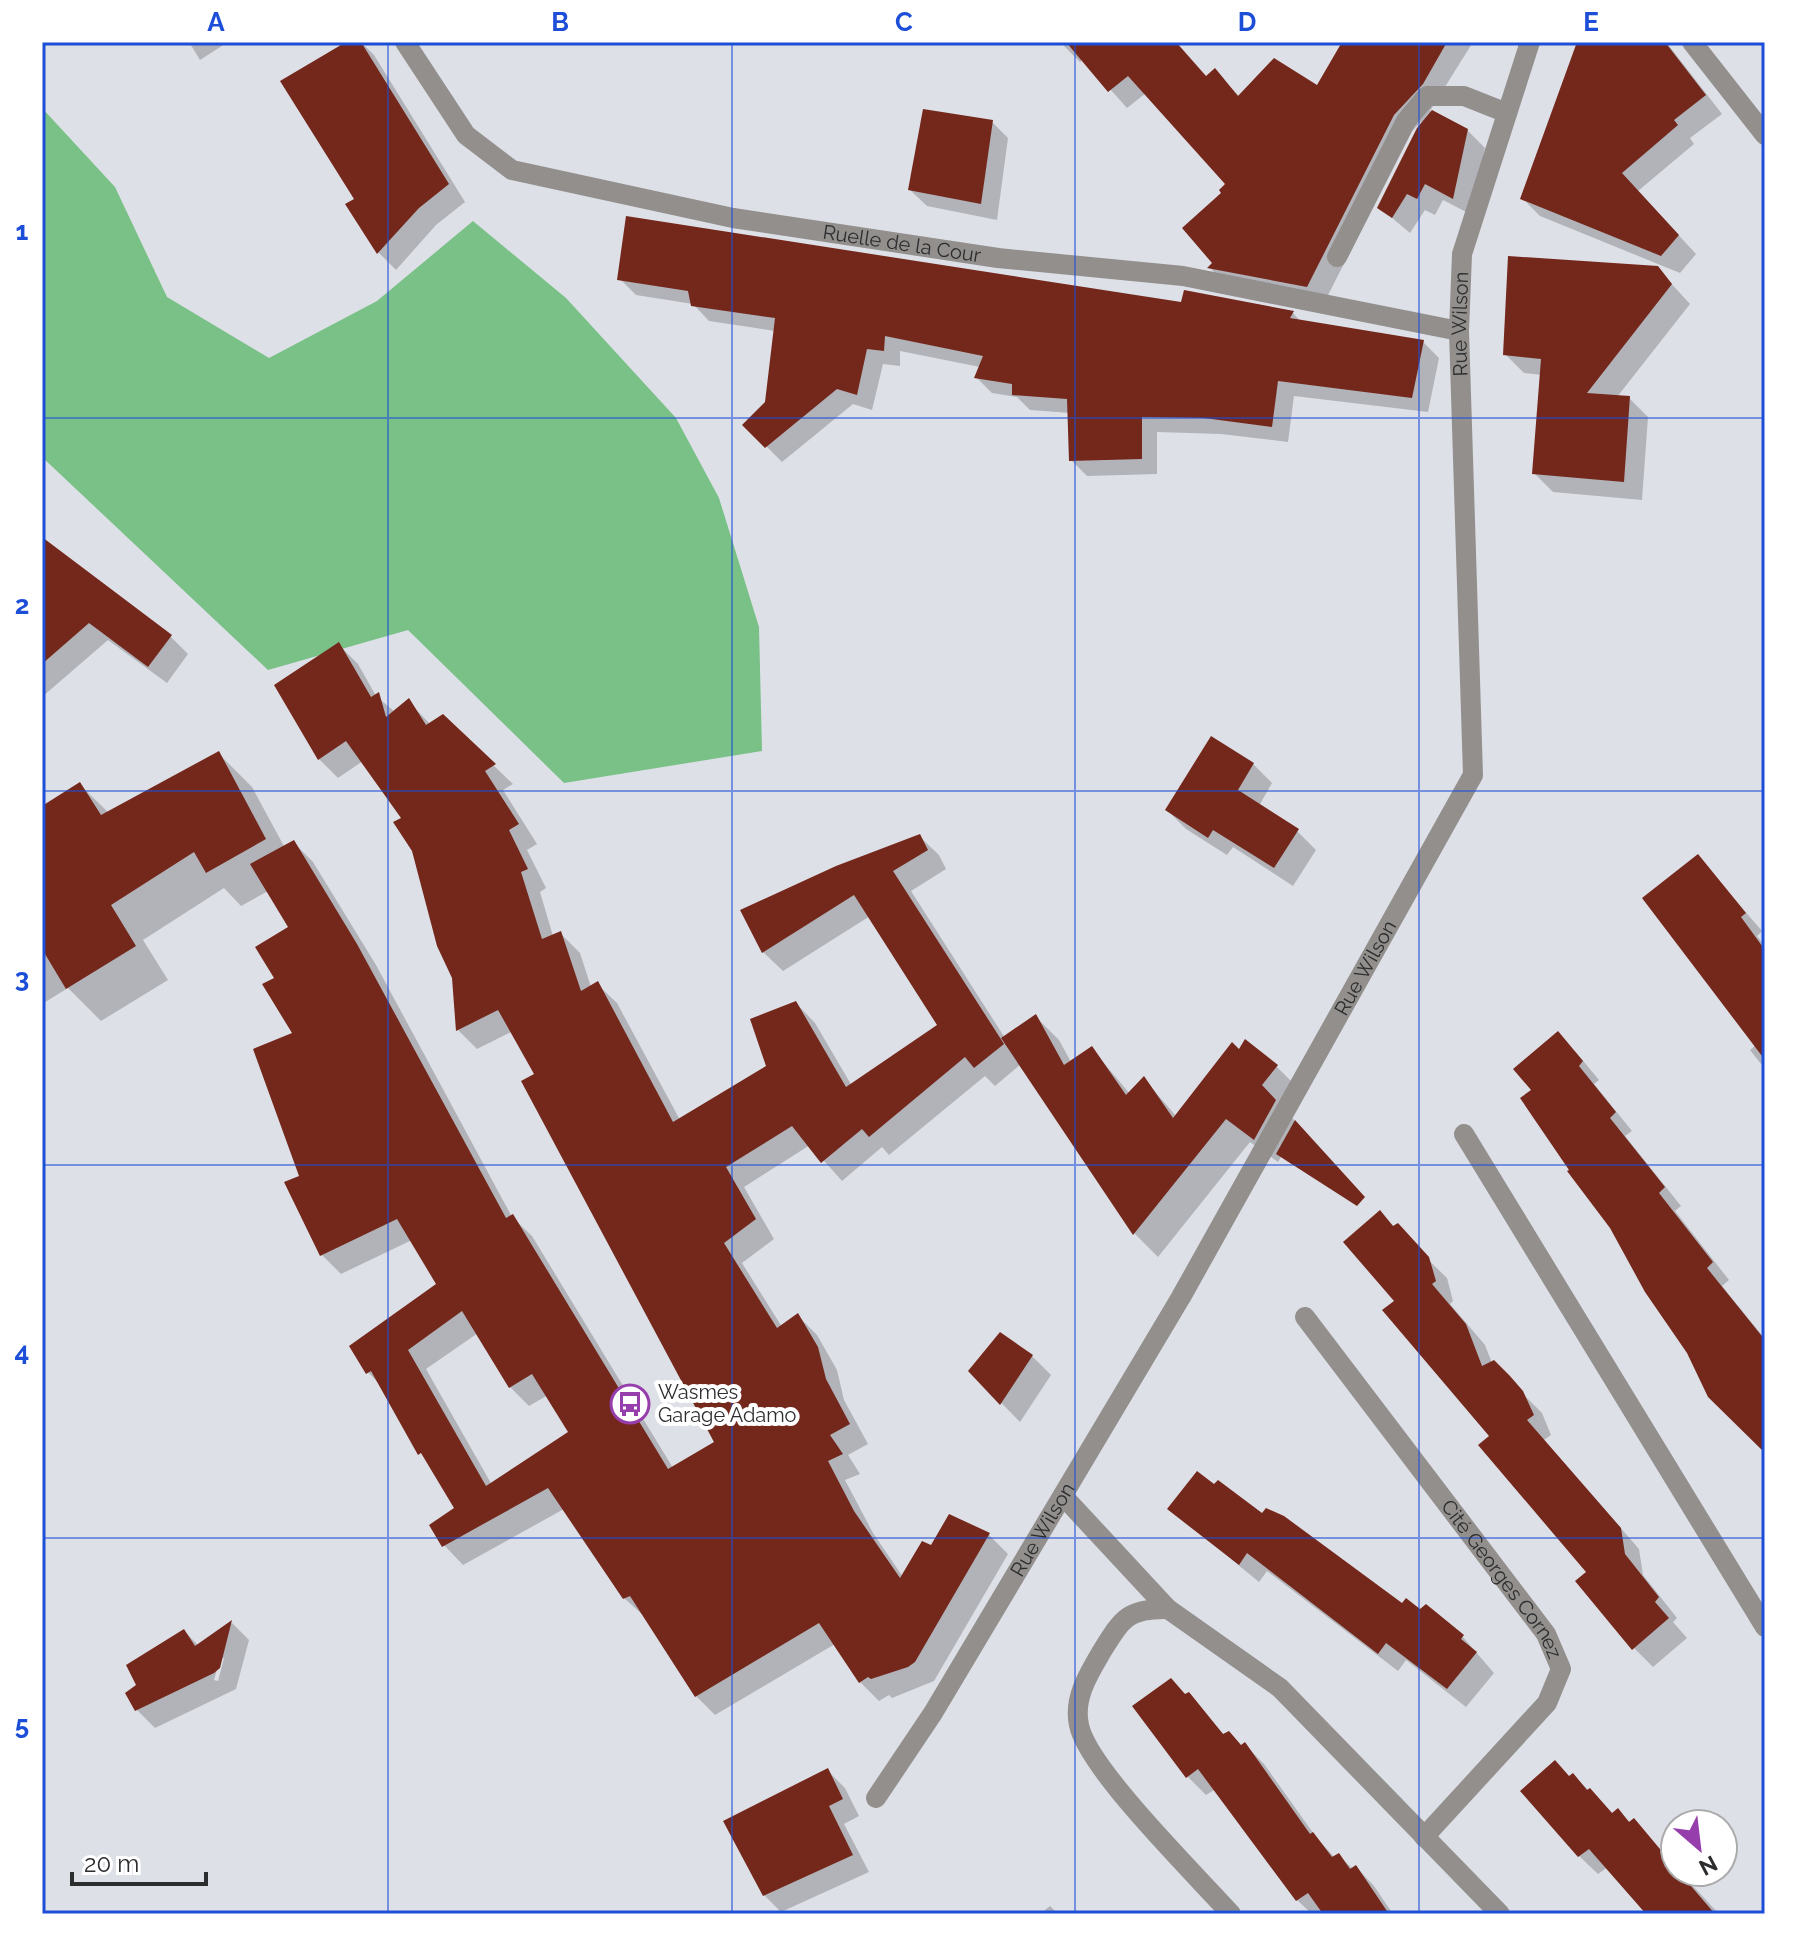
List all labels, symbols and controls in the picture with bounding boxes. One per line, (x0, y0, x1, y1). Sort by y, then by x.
text: A (207, 7, 225, 37)
text: B (551, 7, 569, 37)
text: C (895, 7, 913, 37)
text: D (1238, 7, 1256, 37)
text: E (1583, 7, 1599, 37)
text: 1 (16, 216, 29, 246)
street label: Ruelle de la Cour (821, 220, 983, 267)
street label: Rue Wilson (1447, 271, 1473, 377)
text: 2 (15, 590, 29, 620)
street label: Rue Wilson (1329, 916, 1401, 1019)
text: 3 (15, 963, 29, 993)
text: 4 (15, 1337, 29, 1367)
place label: Wasmes Garage Adamo (658, 1380, 797, 1427)
bus stop icon: Wasmes Garage Adamo (609, 1383, 651, 1425)
street label: Rue Wilson (1005, 1478, 1080, 1581)
street label: Cité Georges Cornez (1436, 1495, 1567, 1662)
text: 5 (15, 1710, 29, 1740)
north arrow (1659, 1808, 1739, 1888)
scale bar (72, 1836, 206, 1886)
text: 20 m (84, 1849, 139, 1878)
text: N (1695, 1850, 1722, 1881)

